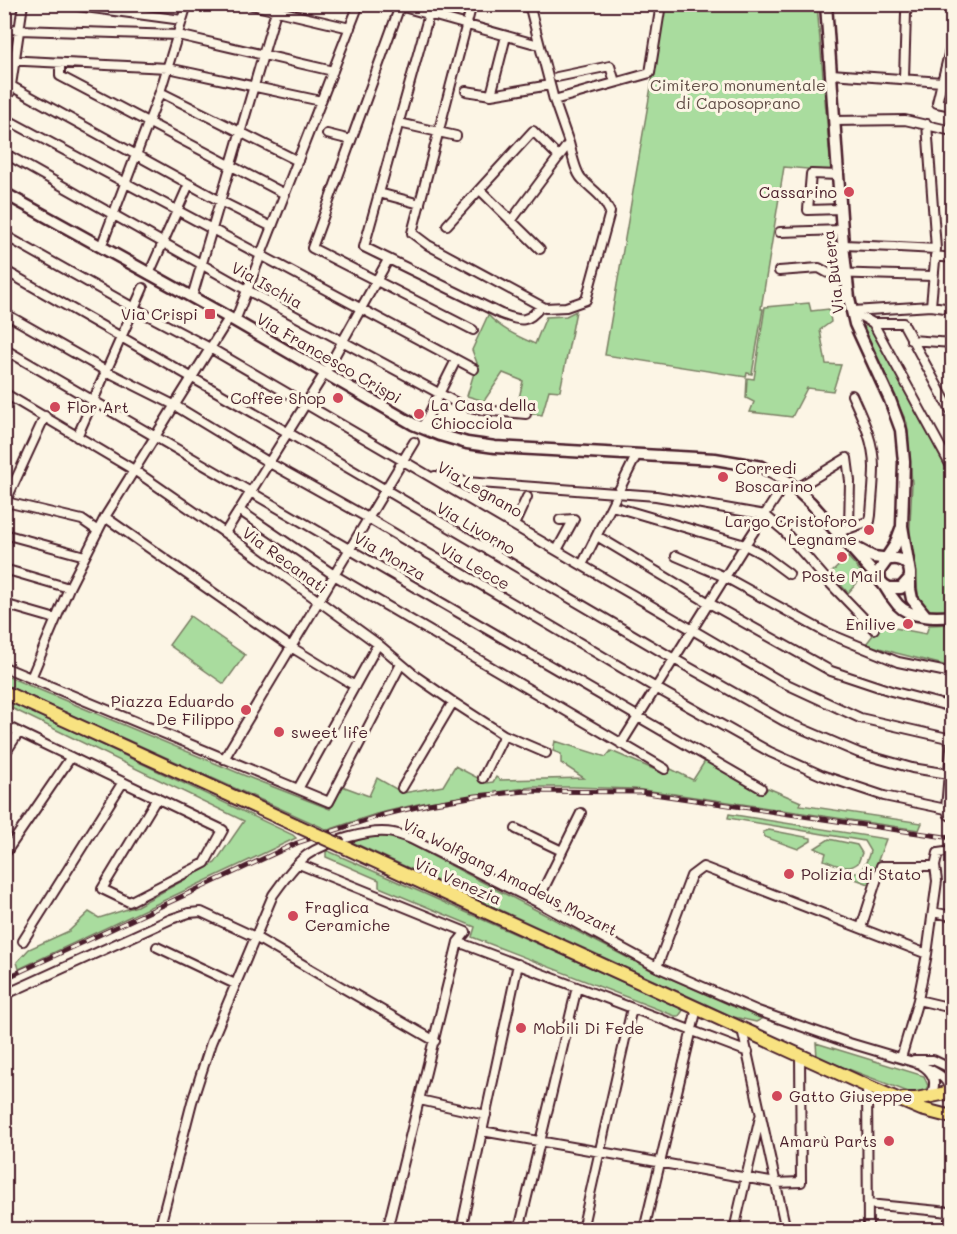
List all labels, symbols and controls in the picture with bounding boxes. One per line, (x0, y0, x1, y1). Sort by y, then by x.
park label: Cimitero monumentale di Caposoprano (650, 74, 826, 113)
place label: Cassarino (759, 181, 837, 202)
marker: Cassarino (842, 185, 856, 199)
street label: Via Butera (817, 229, 848, 315)
street label: Via Ischia (228, 256, 307, 313)
place label: Via Crispi (121, 303, 198, 324)
marker: Via Crispi (203, 307, 217, 321)
street label: Via Francesco Crispi (253, 307, 406, 408)
place label: Coffee Shop (230, 387, 326, 408)
marker: Coffee Shop (331, 391, 345, 405)
place label: La Casa della Chiocciola (431, 394, 537, 433)
place label: Flor Art (67, 396, 129, 417)
marker: Flor Art (48, 400, 62, 414)
marker: La Casa della Chiocciola (412, 407, 426, 421)
street label: Via Legnano (434, 456, 527, 521)
place label: Corredi Boscarino (735, 457, 813, 496)
marker: Corredi Boscarino (716, 470, 730, 484)
street label: Via Livorno (433, 496, 520, 559)
place label: Largo Cristoforo Legname (725, 510, 857, 549)
street label: Via Recanati (238, 522, 332, 598)
marker: Largo Cristoforo Legname (862, 523, 876, 537)
street label: Via Monza (350, 526, 430, 585)
street label: Via Lecce (437, 537, 514, 594)
marker: Poste Mail (835, 550, 849, 564)
place label: Poste Mail (802, 565, 882, 586)
place label: Enilive (846, 613, 896, 634)
marker: Enilive (901, 617, 915, 631)
place label: Piazza Eduardo De Filippo (111, 690, 234, 729)
marker: Piazza Eduardo De Filippo (239, 703, 253, 717)
place label: sweet life (291, 721, 368, 742)
marker: sweet life (272, 725, 286, 739)
street label: Via Wolfgang Amadeus Mozart (399, 813, 621, 940)
street label: Via Venezia (411, 852, 505, 909)
place label: Polizia di Stato (801, 863, 921, 884)
marker: Polizia di Stato (782, 867, 796, 881)
place label: Fraglica Ceramiche (305, 896, 390, 935)
marker: Fraglica Ceramiche (286, 909, 300, 923)
place label: Mobili Di Fede (533, 1017, 644, 1038)
marker: Mobili Di Fede (514, 1021, 528, 1035)
place label: Gatto Giuseppe (789, 1085, 912, 1106)
marker: Gatto Giuseppe (770, 1089, 784, 1103)
place label: Amarù Parts (779, 1130, 877, 1151)
marker: Amarù Parts (882, 1134, 896, 1148)

